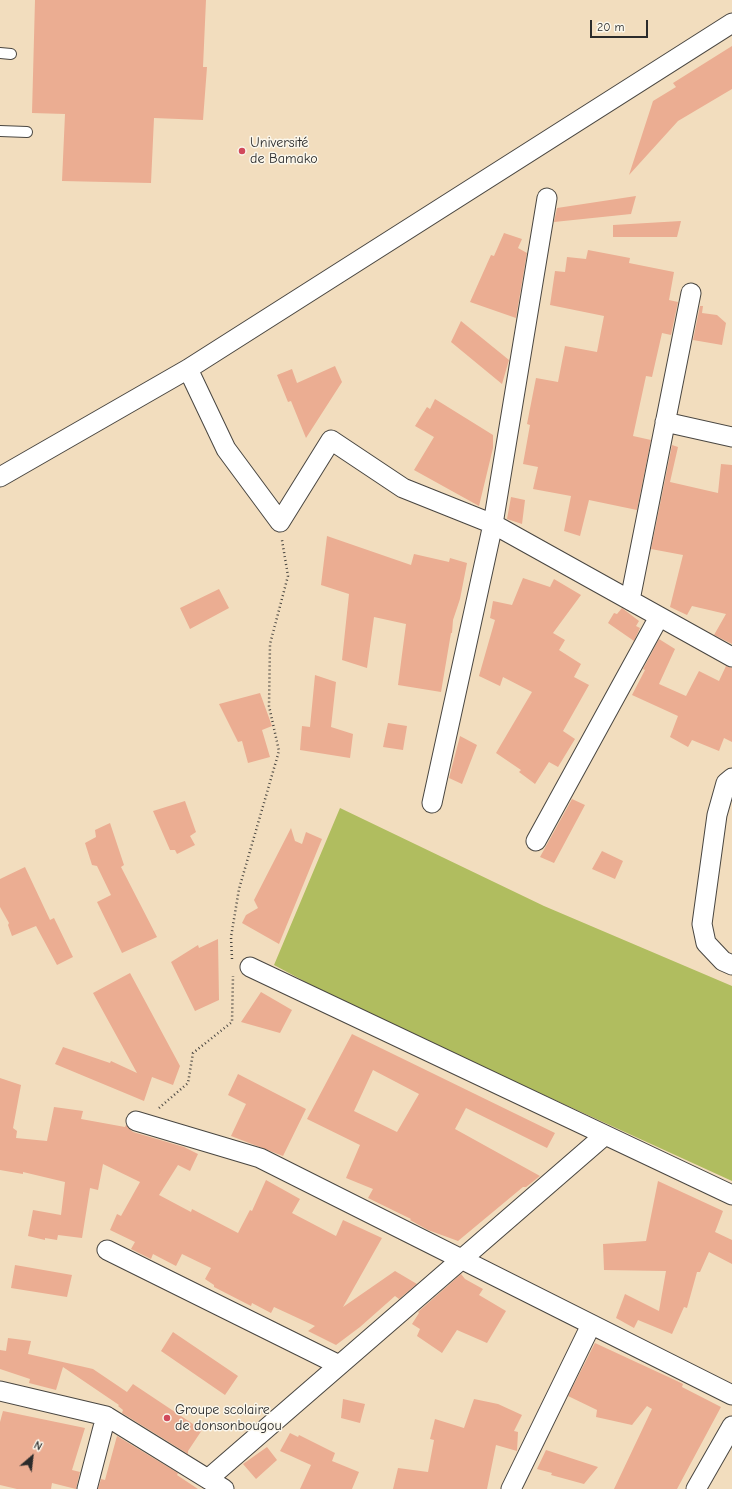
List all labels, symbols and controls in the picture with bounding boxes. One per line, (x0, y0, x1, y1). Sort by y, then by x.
scale bar (592, 12, 650, 38)
text: 20 m (597, 20, 625, 34)
place label: Université de Bamako (250, 135, 318, 168)
marker: Université de Bamako (237, 146, 247, 156)
place label: Groupe scolaire de donsonbougou (175, 1402, 282, 1434)
marker: Groupe scolaire de donsonbougou (162, 1413, 172, 1423)
north arrow (12, 1437, 52, 1477)
text: N (32, 1439, 44, 1453)

